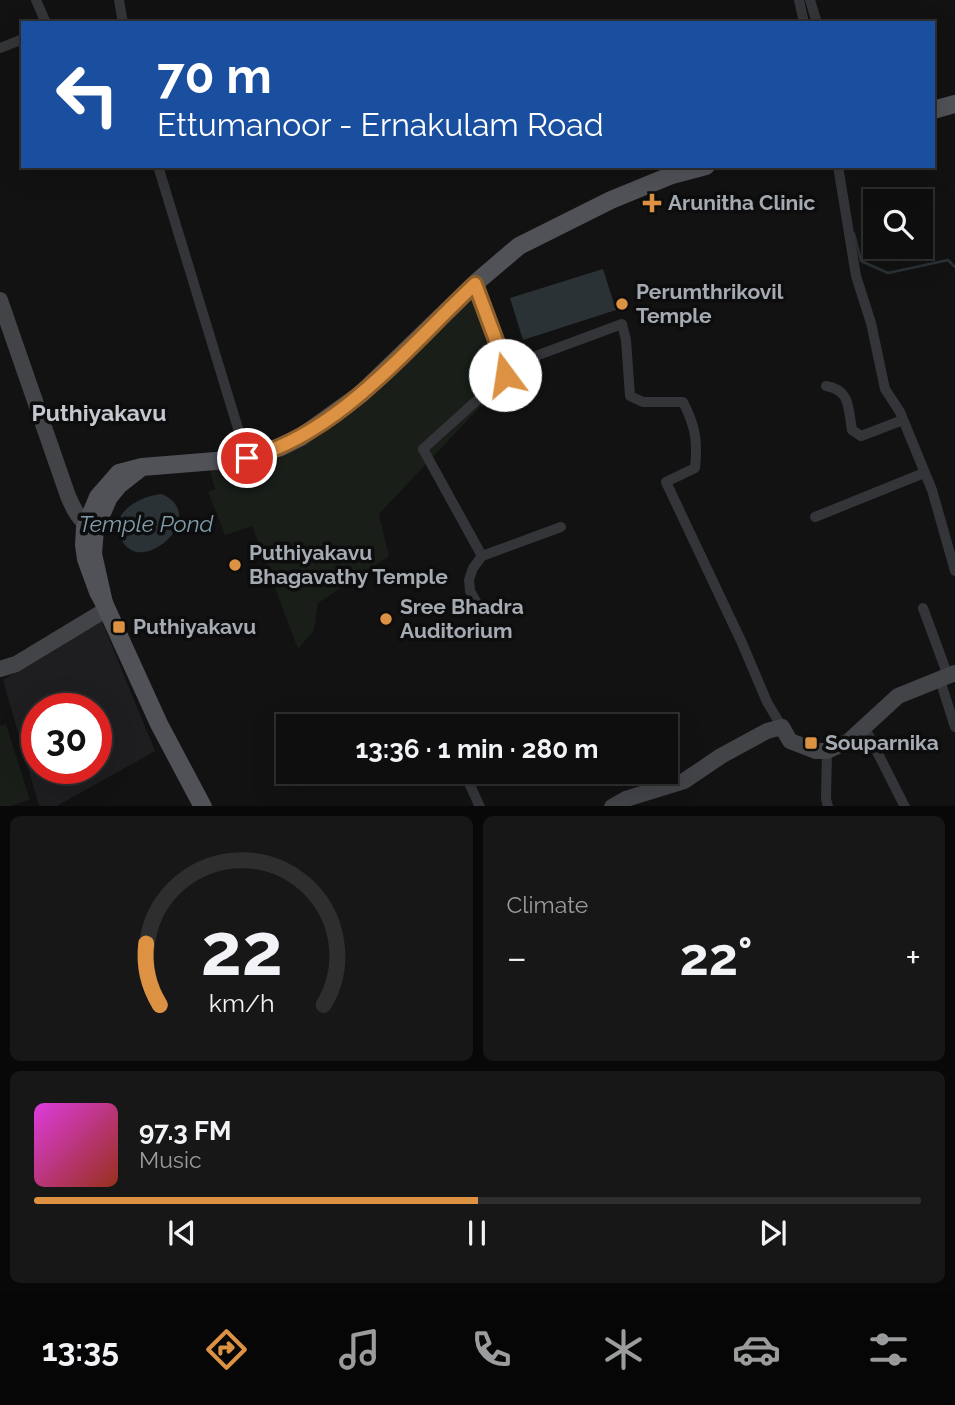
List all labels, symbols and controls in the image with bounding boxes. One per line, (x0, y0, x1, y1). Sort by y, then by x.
text: 70 m (157, 47, 272, 104)
icon: left (42, 49, 133, 140)
text: Ettumanoor - Ernakulam Road (157, 106, 604, 143)
map controls (863, 189, 933, 259)
button: search (863, 189, 933, 259)
place label: Arunitha Clinic (668, 190, 816, 215)
marker: Arunitha Clinic (642, 193, 662, 213)
place label: Perumthrikovil Temple (636, 279, 784, 328)
marker: Perumthrikovil Temple (614, 296, 630, 312)
position arrow (468, 338, 542, 412)
district label: Puthiyakavu (32, 399, 166, 426)
pin (217, 428, 277, 488)
icon: arrive (228, 439, 266, 477)
water label: Temple Pond (79, 510, 215, 537)
place label: Puthiyakavu Bhagavathy Temple (249, 540, 448, 589)
marker: Puthiyakavu Bhagavathy Temple (227, 557, 243, 573)
place label: Sree Bhadra Auditorium (400, 594, 524, 643)
marker: Sree Bhadra Auditorium (378, 611, 394, 627)
place label: Puthiyakavu (133, 614, 256, 639)
marker: Puthiyakavu (111, 619, 127, 635)
speed limit sign: 30 (21, 693, 112, 784)
place label: Souparnika (825, 730, 939, 755)
text: 13:36 · 1 min · 280 m (355, 734, 599, 764)
marker: Souparnika (803, 735, 819, 751)
text: Climate (507, 891, 588, 918)
text: 22 (200, 907, 282, 992)
text: 22° (680, 926, 753, 987)
text: − (507, 935, 527, 980)
text: + (905, 935, 921, 980)
text: km/h (208, 987, 274, 1017)
text: 97.3 FM (139, 1116, 231, 1146)
text: Music (139, 1146, 202, 1173)
icon: previous (163, 1214, 201, 1252)
icon: pause (458, 1214, 496, 1252)
icon: next (754, 1214, 792, 1252)
icon: directions (202, 1325, 251, 1374)
icon: music (335, 1325, 384, 1374)
icon: phone (467, 1325, 516, 1374)
icon: climate (599, 1325, 648, 1374)
icon: car (732, 1325, 781, 1374)
icon: filters (864, 1325, 913, 1374)
text: 13:35 (42, 1331, 119, 1368)

